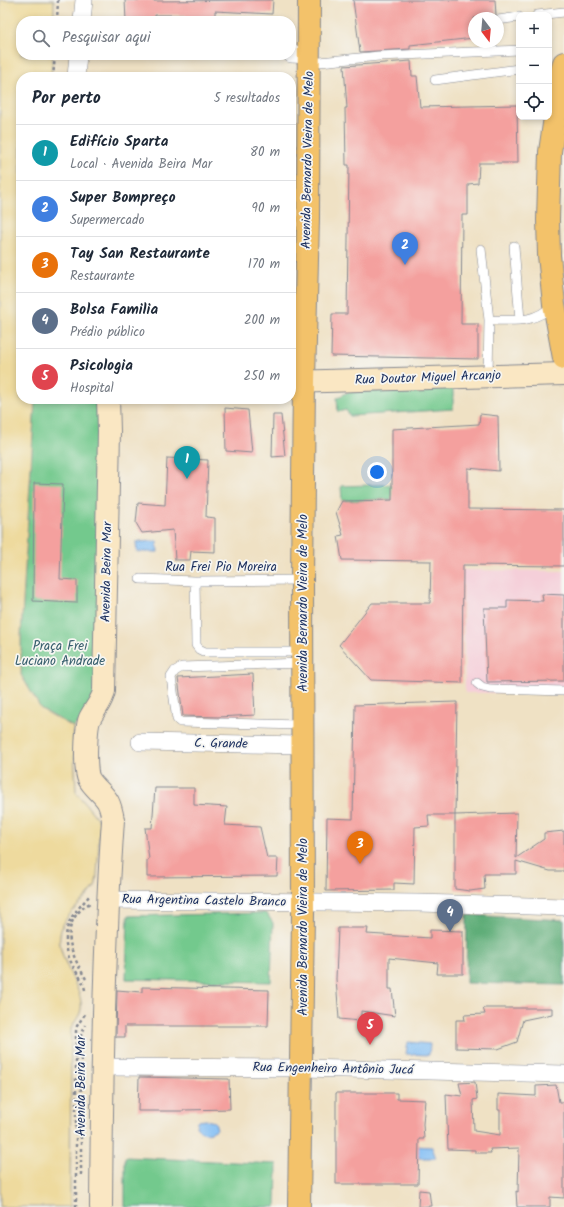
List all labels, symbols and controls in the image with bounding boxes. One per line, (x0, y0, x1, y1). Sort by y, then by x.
north arrow (468, 12, 504, 48)
map controls (516, 12, 552, 120)
button: + (516, 12, 552, 48)
search box (16, 16, 296, 60)
text: Pesquisar aqui (62, 26, 151, 50)
icon: search (30, 27, 52, 49)
button: − (516, 48, 552, 84)
street label: Avenida Bernardo Vieira de Melo (296, 71, 320, 249)
button: locate (516, 84, 552, 120)
text: Por perto (32, 85, 101, 112)
text: 5 resultados (214, 88, 280, 109)
text: Edifício Sparta (70, 130, 168, 154)
text: 1 (43, 142, 47, 163)
text: 80 m (250, 142, 280, 163)
text: Local · Avenida Beira Mar (70, 154, 212, 175)
text: Super Bompreço (70, 186, 176, 210)
text: 2 (41, 198, 49, 219)
text: 90 m (252, 198, 280, 219)
text: Supermercado (70, 210, 144, 231)
pin: 2 (392, 232, 418, 265)
text: Tay San Restaurante (70, 242, 210, 266)
text: 3 (41, 254, 49, 275)
text: 170 m (248, 254, 280, 275)
text: Restaurante (70, 266, 135, 287)
text: Bolsa Familia (70, 298, 158, 322)
text: 4 (41, 310, 49, 331)
text: 200 m (244, 310, 280, 331)
text: Prédio público (70, 322, 145, 343)
text: Psicologia (70, 354, 133, 378)
street label: Rua Doutor Miguel Arcanjo (354, 365, 502, 391)
text: 5 (42, 366, 48, 387)
text: 250 m (243, 366, 280, 387)
text: Hospital (70, 378, 114, 399)
pin: 1 (174, 446, 200, 479)
your location (367, 462, 387, 482)
street label: Avenida Bernardo Vieira de Melo (293, 514, 314, 692)
street label: Avenida Beira Mar (96, 521, 118, 622)
street label: Rua Frei Pio Moreira (165, 557, 277, 578)
park label: Praça Frei Luciano Andrade (15, 636, 105, 672)
street label: C. Grande (194, 733, 248, 755)
pin: 3 (347, 831, 373, 864)
street label: Avenida Bernardo Vieira de Melo (293, 838, 314, 1016)
street label: Rua Argentina Castelo Branco (122, 889, 287, 913)
pin: 4 (437, 899, 463, 932)
pin: 5 (357, 1012, 383, 1045)
street label: Avenida Beira Mar (71, 1035, 92, 1136)
street label: Rua Engenheiro Antônio Jucá (252, 1057, 416, 1081)

